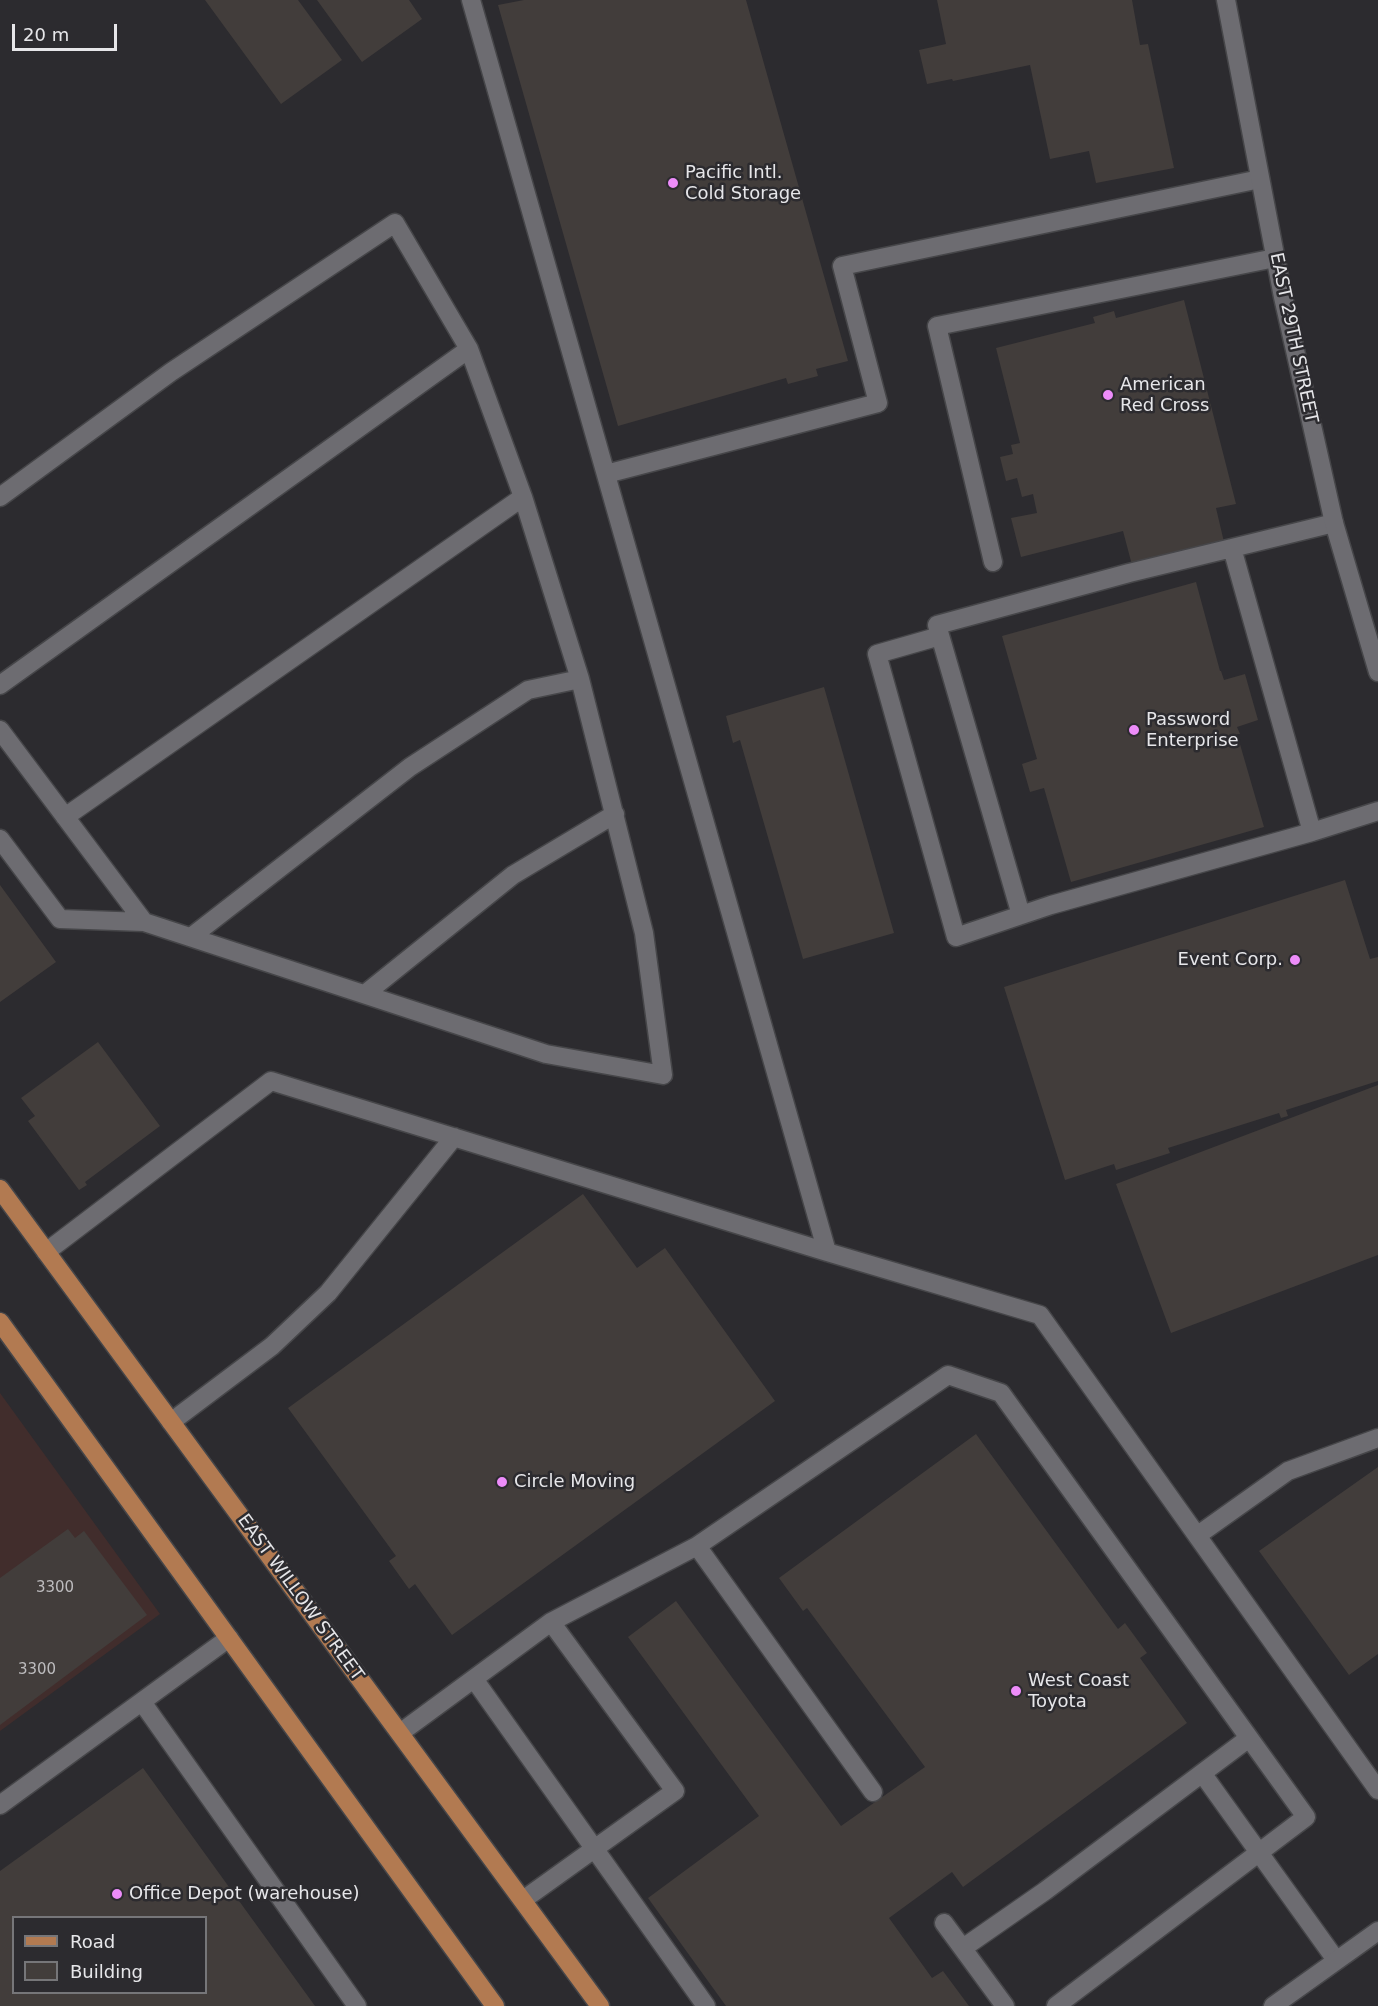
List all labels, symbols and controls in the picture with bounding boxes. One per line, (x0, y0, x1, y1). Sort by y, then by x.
scale bar (15, 12, 120, 50)
text: 20 m (23, 24, 69, 45)
place label: Pacific Intl. Cold Storage (685, 162, 801, 204)
marker: Pacific Intl. Cold Storage (666, 176, 680, 190)
street label: EAST 29TH STREET (1264, 251, 1322, 425)
place label: American Red Cross (1120, 374, 1209, 416)
marker: American Red Cross (1101, 388, 1115, 402)
place label: Password Enterprise (1146, 709, 1239, 752)
marker: Password Enterprise (1127, 723, 1141, 737)
place label: Event Corp. (1178, 949, 1283, 971)
marker: Event Corp. (1288, 953, 1302, 967)
place label: Circle Moving (514, 1471, 635, 1493)
marker: Circle Moving (495, 1475, 509, 1489)
street label: EAST WILLOW STREET (232, 1510, 368, 1686)
house number: 3300 (36, 1579, 74, 1597)
house number: 3300 (18, 1661, 56, 1679)
place label: West Coast Toyota (1028, 1670, 1129, 1712)
marker: West Coast Toyota (1009, 1684, 1023, 1698)
place label: Office Depot (warehouse) (129, 1883, 360, 1905)
marker: Office Depot (warehouse) (110, 1887, 124, 1901)
legend (12, 1916, 207, 1994)
text: Road (70, 1931, 115, 1952)
text: Building (70, 1961, 143, 1982)

